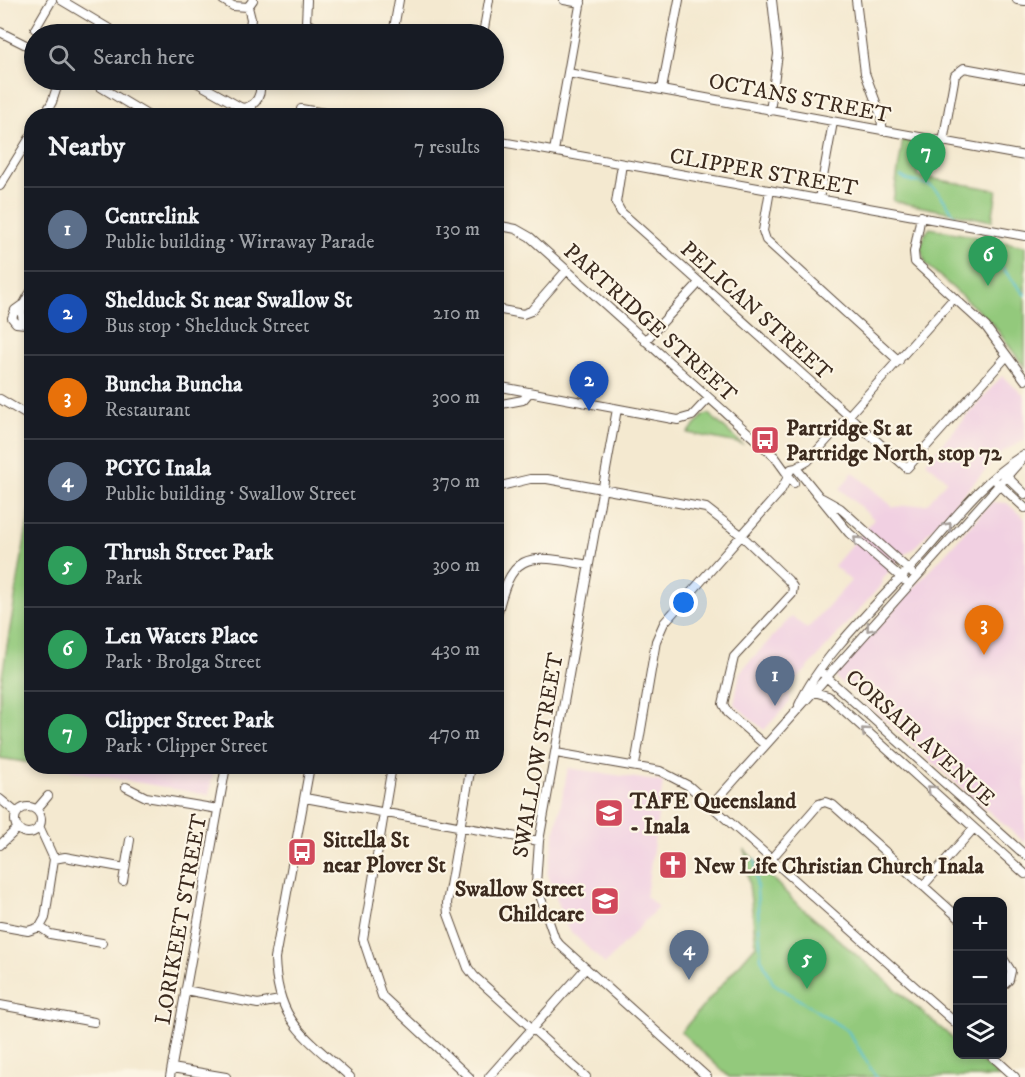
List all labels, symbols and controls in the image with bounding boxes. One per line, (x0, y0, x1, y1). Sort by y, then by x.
search box (24, 24, 504, 90)
icon: search (45, 41, 78, 74)
text: Search here (93, 44, 195, 71)
street label: OCTANS STREET (706, 68, 893, 129)
text: Nearby (48, 131, 125, 164)
pin: 7 (906, 134, 946, 183)
text: 7 results (414, 135, 480, 160)
street label: CLIPPER STREET (668, 143, 860, 202)
text: Centrelink (105, 203, 199, 230)
text: 1 (64, 217, 71, 242)
text: 130 m (435, 217, 480, 242)
text: Public building · Wirraway Parade (105, 230, 375, 255)
street label: PELICAN STREET (674, 236, 838, 387)
pin: 6 (968, 236, 1008, 286)
street label: PARTRIDGE STREET (558, 238, 742, 408)
text: Shelduck St near Swallow St (105, 287, 352, 314)
text: 2 (63, 301, 72, 326)
text: 210 m (433, 301, 480, 326)
text: Bus stop · Shelduck Street (105, 314, 309, 339)
pin: 2 (570, 362, 608, 411)
text: Buncha Buncha (105, 371, 242, 398)
text: 3 (64, 385, 71, 410)
text: 300 m (432, 385, 480, 410)
text: Restaurant (105, 398, 190, 423)
place label: Partridge St at Partridge North, stop 72 (786, 415, 1003, 467)
bus stop icon: Partridge St at Partridge North, stop 72 (749, 424, 781, 456)
text: PCYC Inala (105, 455, 211, 482)
text: 4 (62, 469, 73, 494)
text: 370 m (432, 469, 480, 494)
text: Public building · Swallow Street (105, 482, 356, 507)
one-way arrow (941, 522, 952, 533)
one-way arrow (853, 536, 863, 547)
text: Thrush Street Park (105, 539, 273, 566)
text: 5 (63, 553, 72, 578)
text: 390 m (432, 553, 480, 578)
text: Park (105, 566, 142, 591)
your location (669, 588, 698, 617)
pin: 3 (964, 606, 1004, 655)
one-way arrow (866, 621, 877, 632)
text: Len Waters Place (105, 623, 258, 650)
text: 6 (62, 637, 73, 662)
text: 430 m (431, 637, 480, 662)
text: Park · Brolga Street (105, 650, 261, 675)
street label: SWALLOW STREET (507, 650, 570, 860)
pin: 1 (756, 656, 794, 706)
street label: CORSAIR AVENUE (840, 664, 1000, 812)
text: Clipper Street Park (105, 707, 274, 734)
text: 7 (62, 721, 73, 746)
text: 470 m (429, 721, 480, 746)
one-way arrow (862, 727, 872, 738)
text: Park · Clipper Street (105, 734, 268, 759)
one-way arrow (927, 785, 937, 796)
place label: TAFE Queensland - Inala (629, 788, 797, 840)
school or university icon: TAFE Queensland - Inala (593, 797, 625, 829)
street label: LORIKEET STREET (150, 811, 213, 1027)
place label: Sittella St near Plover St (323, 827, 446, 879)
bus stop icon: Sittella St near Plover St (286, 836, 318, 868)
church icon: New Life Christian Church Inala (657, 849, 689, 881)
place label: New Life Christian Church Inala (694, 853, 984, 880)
place label: Swallow Street Childcare (455, 876, 584, 928)
school or university icon: Swallow Street Childcare (589, 885, 621, 917)
map controls (953, 897, 1007, 1059)
button: + (953, 897, 1007, 951)
pin: 4 (670, 930, 708, 980)
pin: 5 (788, 940, 826, 989)
button: − (953, 951, 1007, 1005)
button: layers (953, 1005, 1007, 1059)

